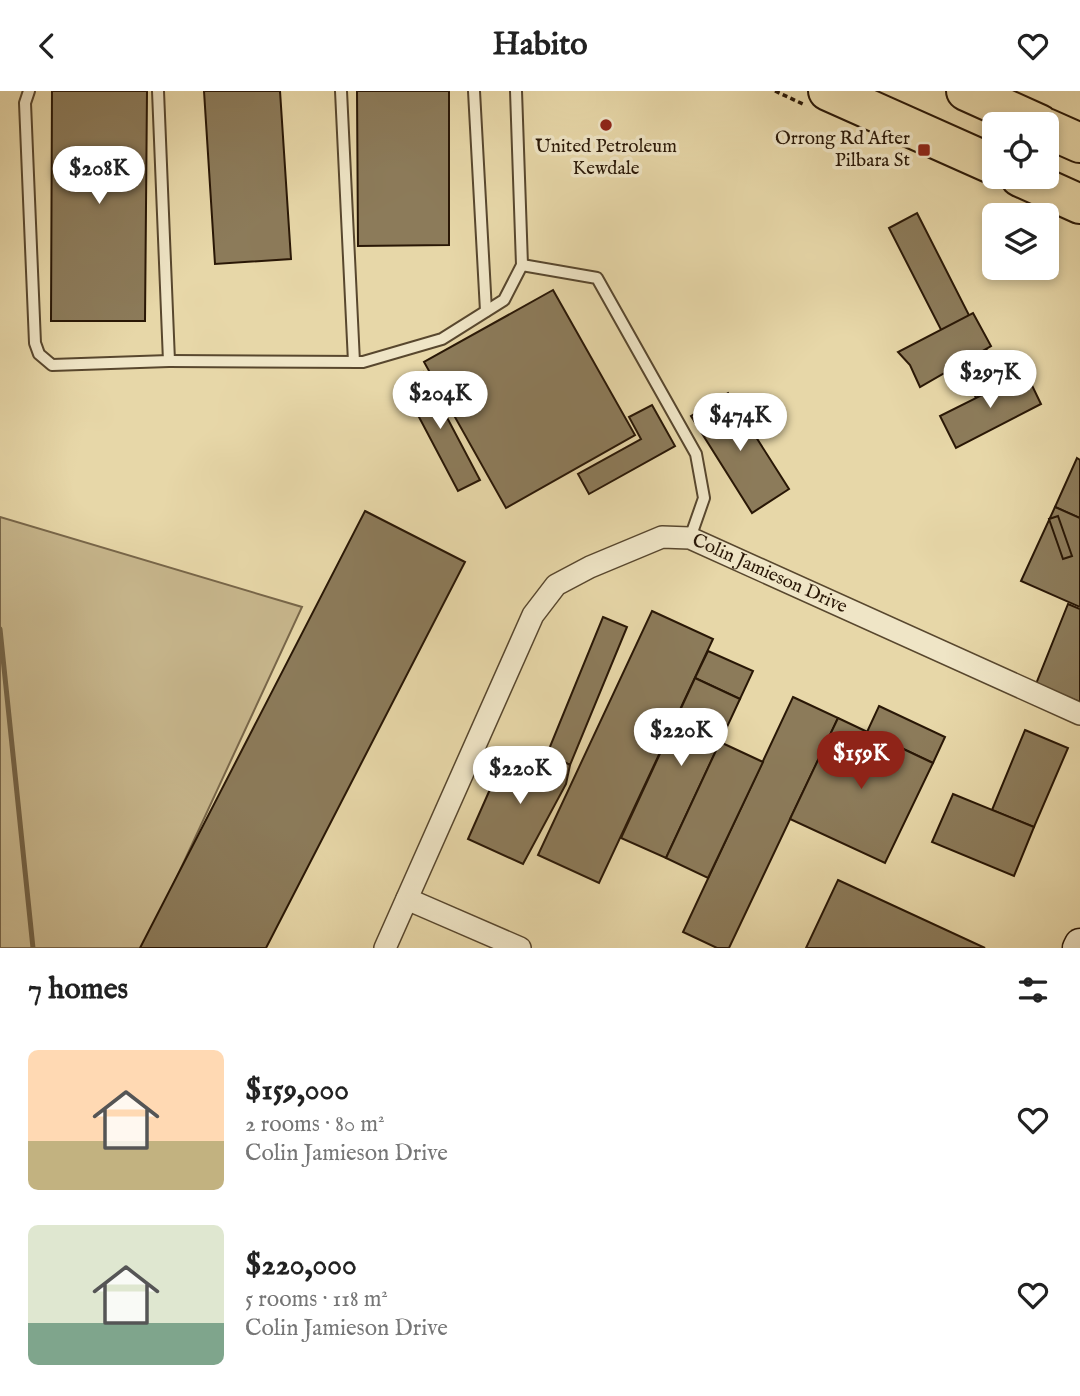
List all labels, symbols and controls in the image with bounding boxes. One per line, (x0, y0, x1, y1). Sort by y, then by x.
text: Habito (493, 25, 587, 66)
icon: back (28, 27, 66, 65)
icon: heart (1014, 27, 1052, 65)
map controls (982, 112, 1059, 280)
button: locate (982, 112, 1059, 189)
marker: United Petroleum Kewdale (598, 117, 614, 133)
place label: Orrong Rd After Pilbara St (775, 127, 910, 173)
place label: United Petroleum Kewdale (535, 135, 677, 181)
marker: Orrong Rd After Pilbara St (916, 142, 932, 158)
pin: $208K (50, 146, 148, 206)
text: $208K (69, 154, 129, 183)
button: layers (982, 203, 1059, 280)
pin: $297K (941, 351, 1039, 410)
text: $297K (960, 358, 1020, 387)
pin: $204K (391, 371, 489, 431)
text: $204K (409, 379, 471, 408)
pin: $474K (691, 393, 789, 453)
text: $474K (709, 401, 771, 430)
street label: Colin Jamieson Drive (688, 528, 851, 619)
pin: $220K (632, 709, 730, 768)
text: $220K (650, 716, 712, 745)
pin: $159K (812, 731, 910, 791)
text: $159K (833, 739, 889, 768)
pin: $220K (471, 747, 569, 806)
text: $220K (489, 754, 551, 783)
text: 7 homes (28, 971, 128, 1009)
icon: filters (1014, 971, 1052, 1009)
text: $159,000 (245, 1072, 349, 1110)
icon: home (84, 1078, 168, 1162)
icon: heart (1014, 1101, 1052, 1139)
text: 2 rooms · 80 m² (245, 1110, 385, 1139)
text: Colin Jamieson Drive (245, 1139, 448, 1168)
text: $220,000 (245, 1247, 357, 1285)
icon: home (84, 1253, 168, 1337)
icon: heart (1014, 1276, 1052, 1314)
text: 5 rooms · 118 m² (245, 1285, 388, 1314)
text: Colin Jamieson Drive (245, 1314, 448, 1343)

